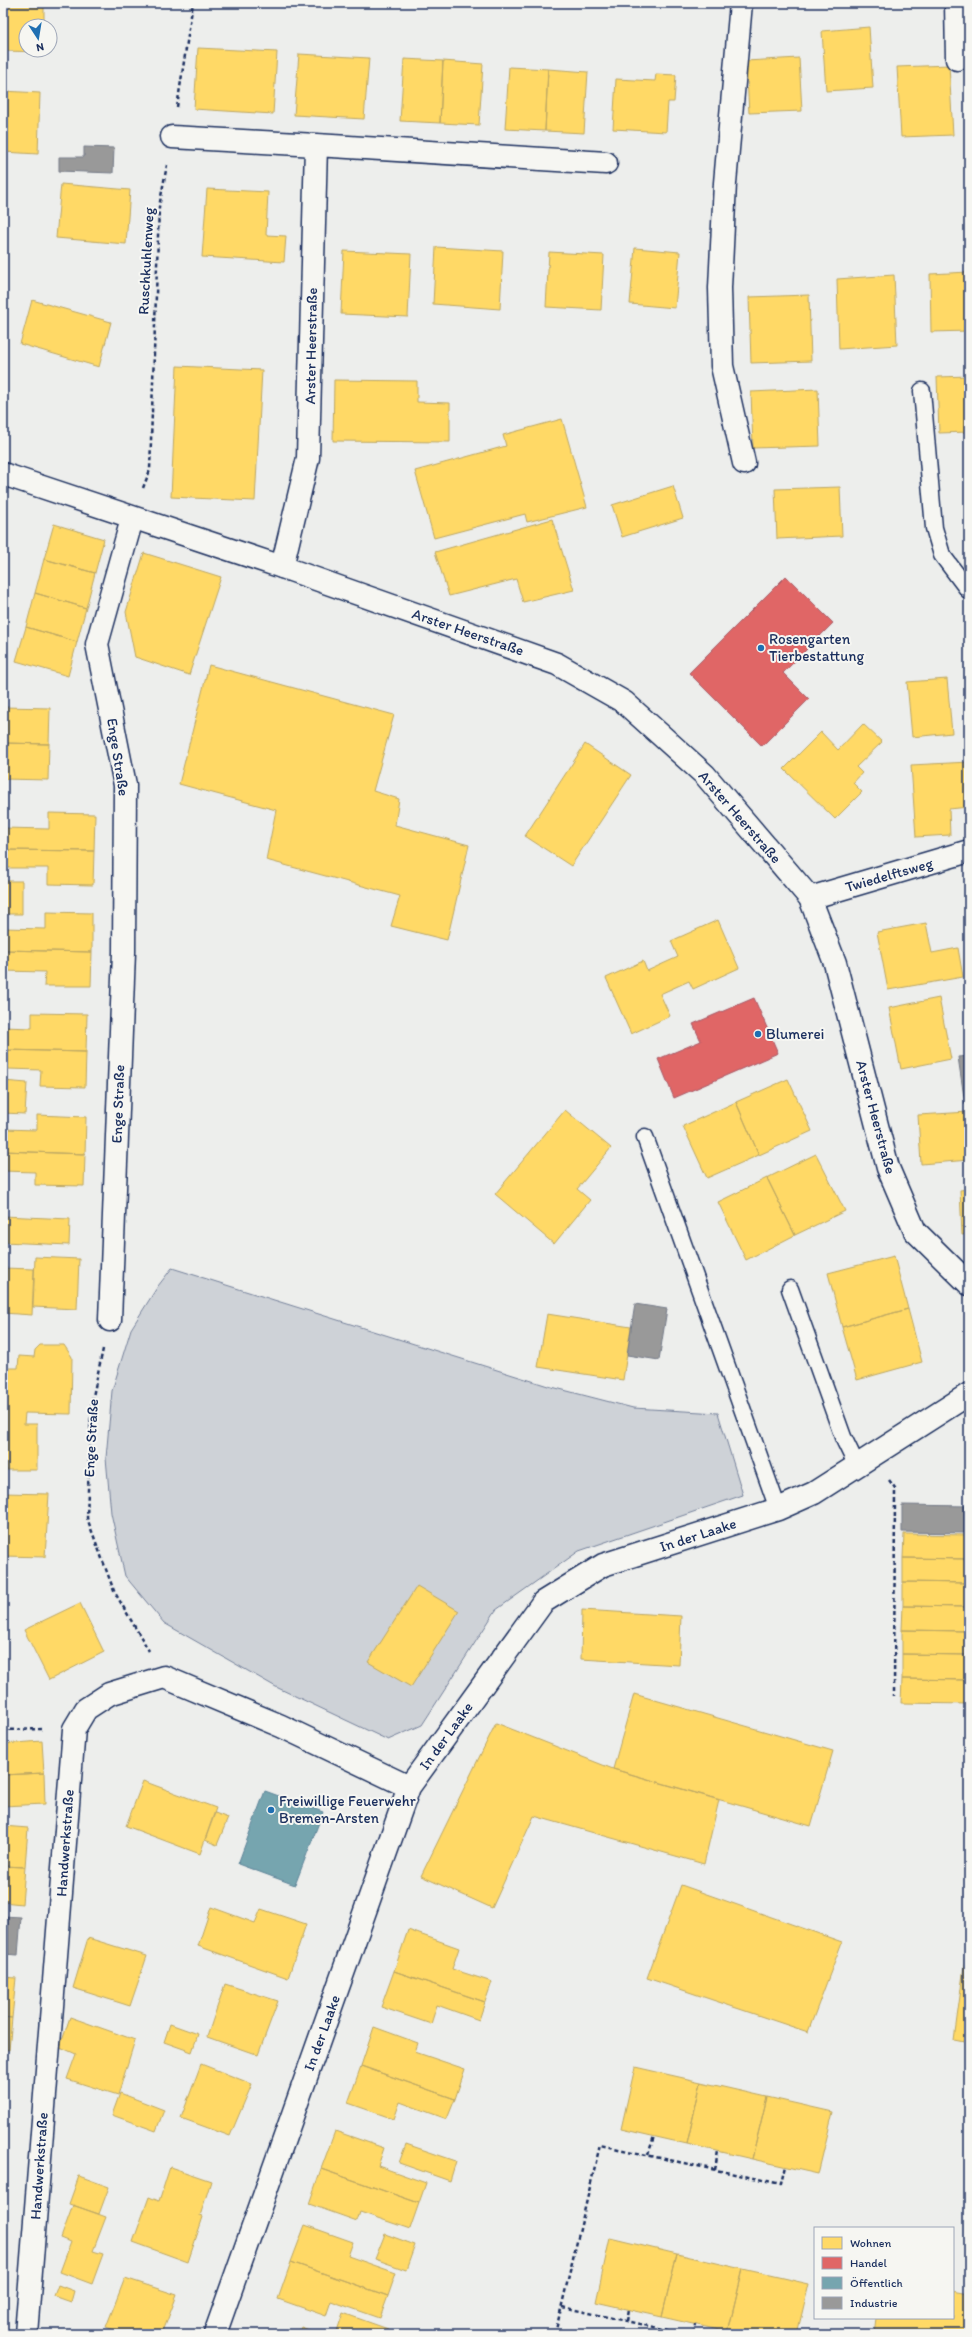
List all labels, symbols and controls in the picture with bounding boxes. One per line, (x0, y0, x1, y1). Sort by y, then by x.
north arrow (18, 18, 58, 58)
text: N (35, 40, 45, 54)
street label: Ruschkuhlenweg (134, 207, 158, 315)
street label: Arster Heerstraße (301, 287, 321, 405)
street label: Arster Heerstraße (410, 604, 526, 660)
place label: Rosengarten Tierbestattung (769, 630, 864, 665)
marker: Rosengarten Tierbestattung (756, 643, 766, 653)
street label: Enge Straße (103, 717, 133, 797)
street label: Arster Heerstraße (695, 767, 785, 867)
street label: Twiedelftsweg (843, 854, 935, 896)
place label: Blumerei (766, 1025, 824, 1043)
marker: Blumerei (753, 1029, 763, 1039)
street label: Arster Heerstraße (852, 1058, 900, 1176)
street label: Enge Straße (108, 1064, 128, 1144)
street label: Enge Straße (80, 1398, 102, 1478)
street label: In der Laake (657, 1514, 739, 1556)
street label: In der Laake (415, 1699, 477, 1773)
street label: Handwerkstraße (52, 1789, 78, 1897)
place label: Freiwillige Feuerwehr Bremen-Arsten (279, 1792, 416, 1827)
marker: Freiwillige Feuerwehr Bremen-Arsten (266, 1805, 276, 1815)
street label: In der Laake (300, 1993, 344, 2073)
street label: Handwerkstraße (26, 2112, 52, 2220)
legend (814, 2227, 954, 2319)
text: Wohnen (850, 2236, 892, 2250)
text: Handel (850, 2256, 887, 2270)
text: Öffentlich (850, 2276, 903, 2290)
text: Industrie (850, 2296, 898, 2310)

